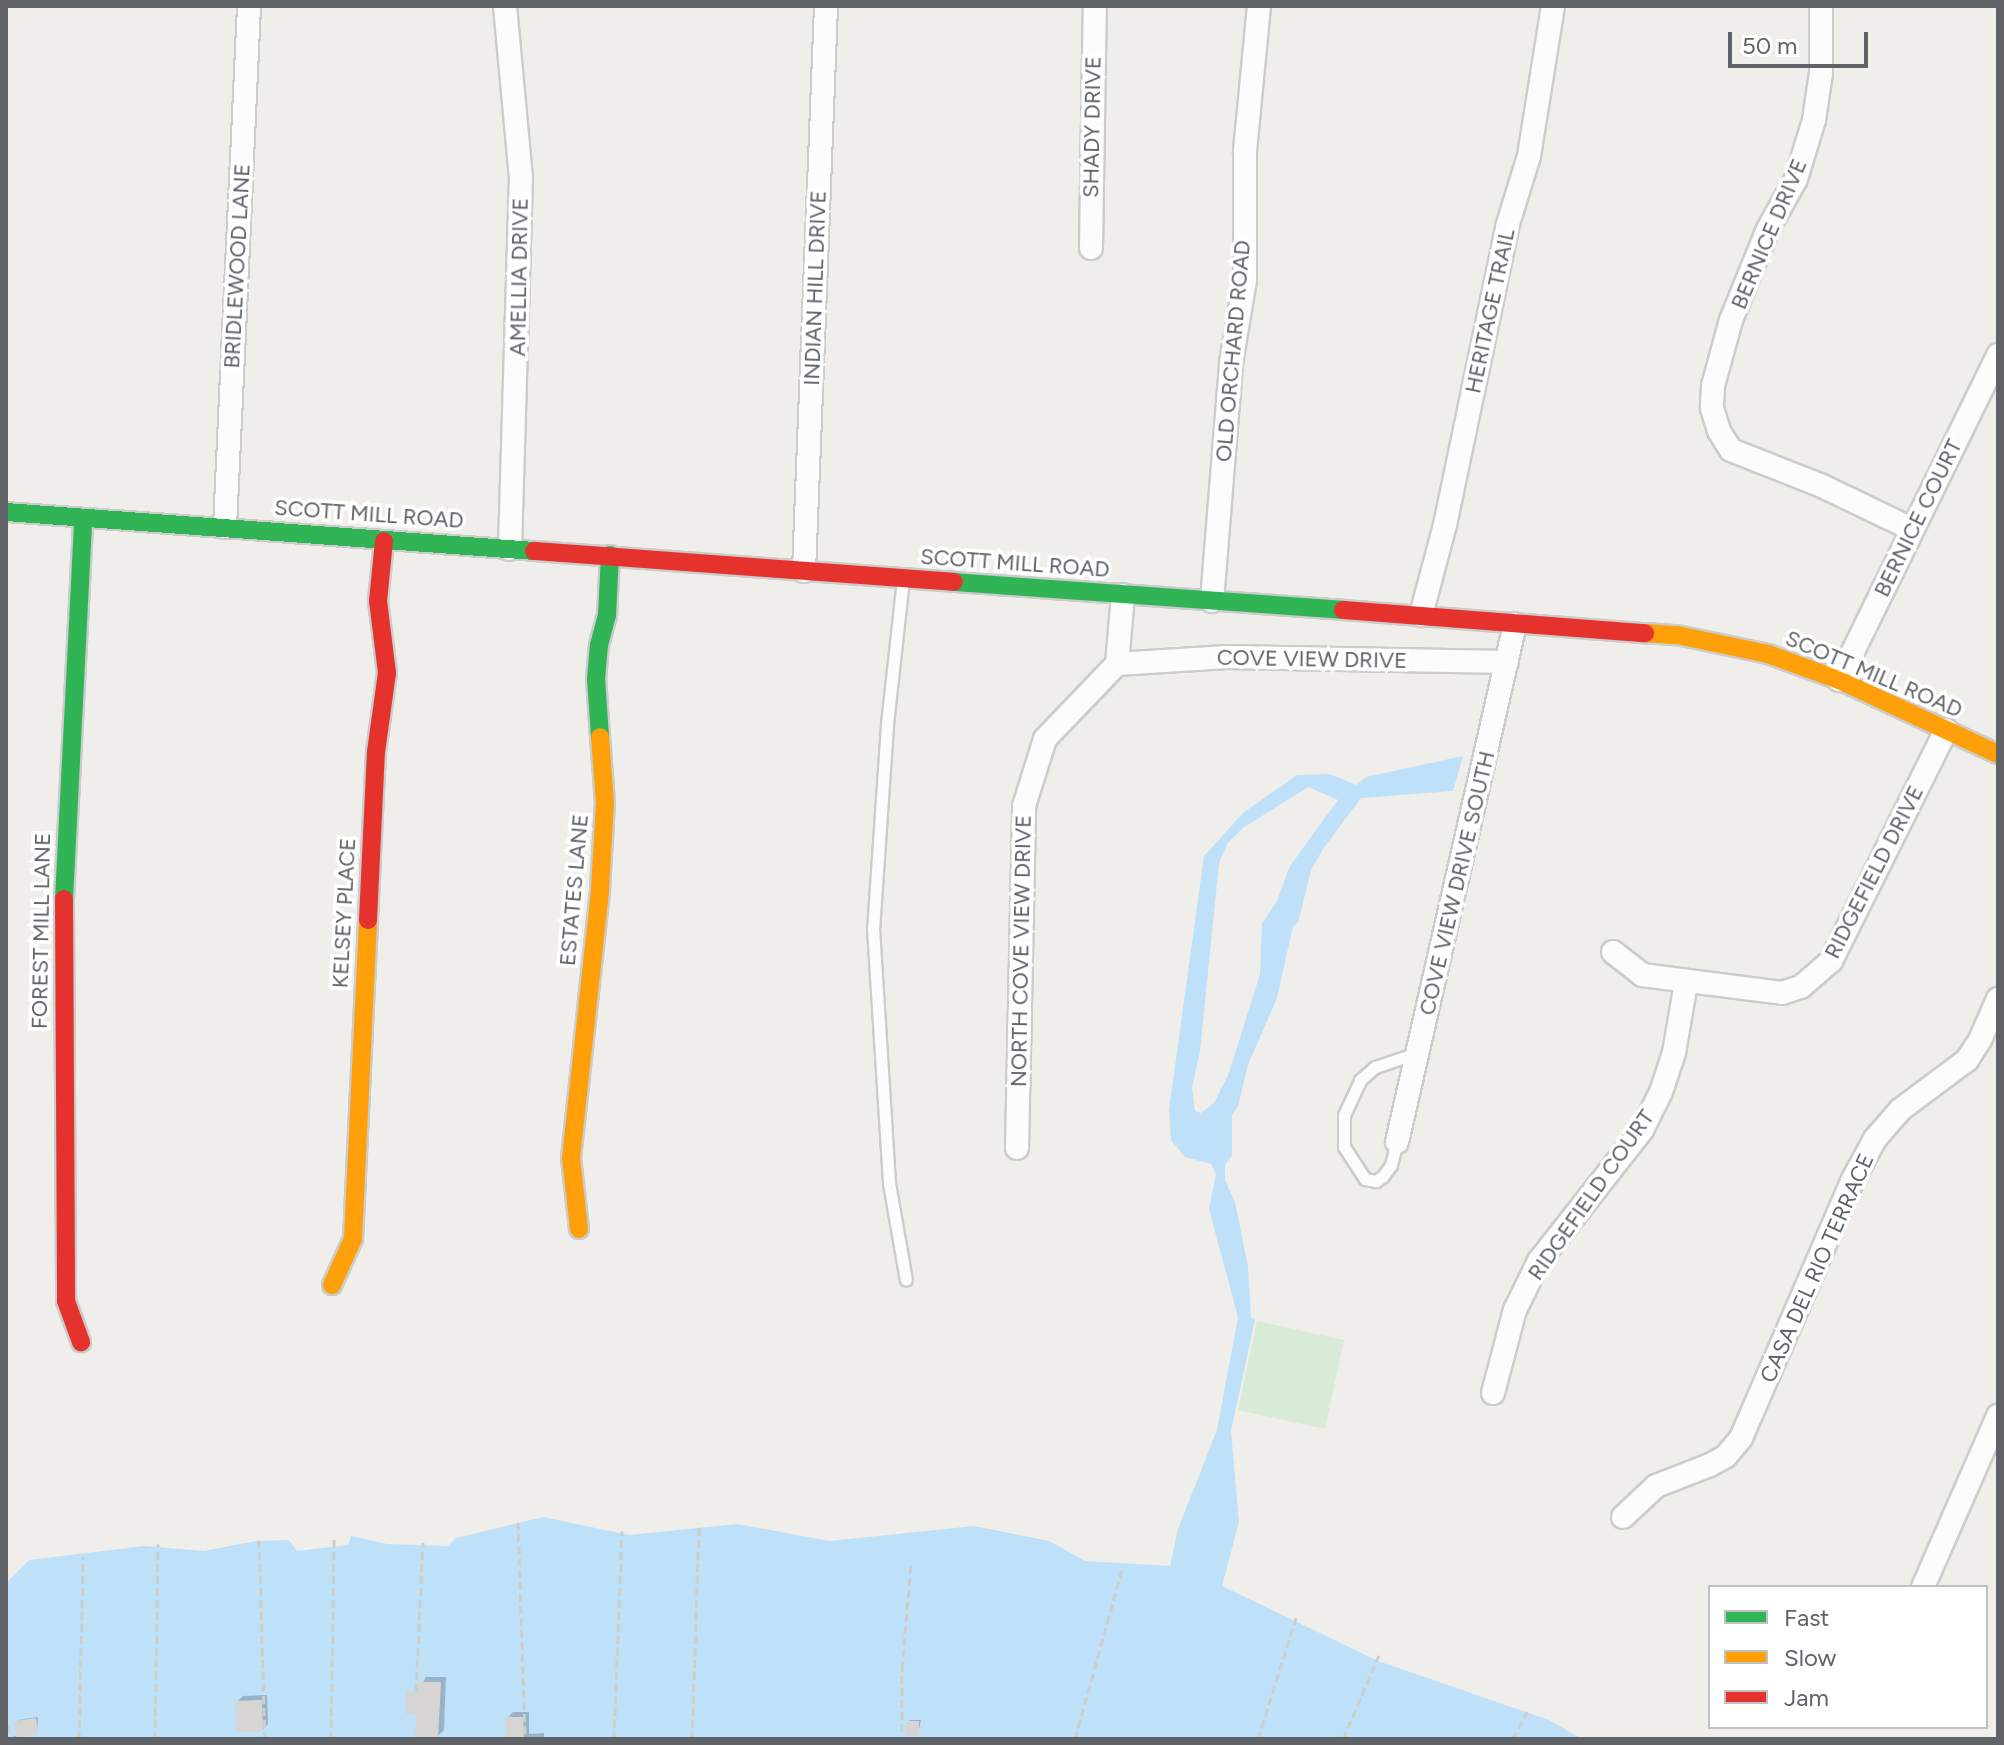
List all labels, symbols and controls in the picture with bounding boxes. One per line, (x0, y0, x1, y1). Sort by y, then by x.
scale bar (1732, 16, 1872, 66)
text: 50 m (1742, 31, 1798, 60)
street label: SHADY DRIVE (1078, 56, 1106, 198)
street label: BERNICE DRIVE (1725, 155, 1813, 313)
street label: BRIDLEWOOD LANE (218, 163, 256, 369)
street label: INDIAN HILL DRIVE (798, 190, 832, 386)
street label: AMELLIA DRIVE (504, 197, 534, 357)
street label: HERITAGE TRAIL (1460, 226, 1520, 396)
street label: OLD ORCHARD ROAD (1210, 239, 1256, 463)
street label: BERNICE COURT (1868, 435, 1968, 601)
street label: SCOTT MILL ROAD (273, 494, 465, 534)
street label: SCOTT MILL ROAD (919, 543, 1111, 583)
street label: SCOTT MILL ROAD (1782, 625, 1966, 723)
street label: COVE VIEW DRIVE (1217, 644, 1407, 674)
street label: COVE VIEW DRIVE SOUTH (1414, 748, 1500, 1018)
street label: RIDGEFIELD DRIVE (1819, 781, 1929, 963)
street label: ESTATES LANE (554, 813, 594, 967)
street label: NORTH COVE VIEW DRIVE (1005, 815, 1037, 1087)
street label: FOREST MILL LANE (26, 833, 56, 1029)
street label: KELSEY PLACE (327, 837, 361, 989)
street label: RIDGEFIELD COURT (1522, 1105, 1660, 1285)
street label: CASA DEL RIO TERRACE (1755, 1149, 1879, 1387)
legend (1708, 1585, 1988, 1729)
text: Fast (1784, 1603, 1829, 1632)
text: Slow (1784, 1643, 1836, 1672)
text: Jam (1784, 1683, 1829, 1712)

